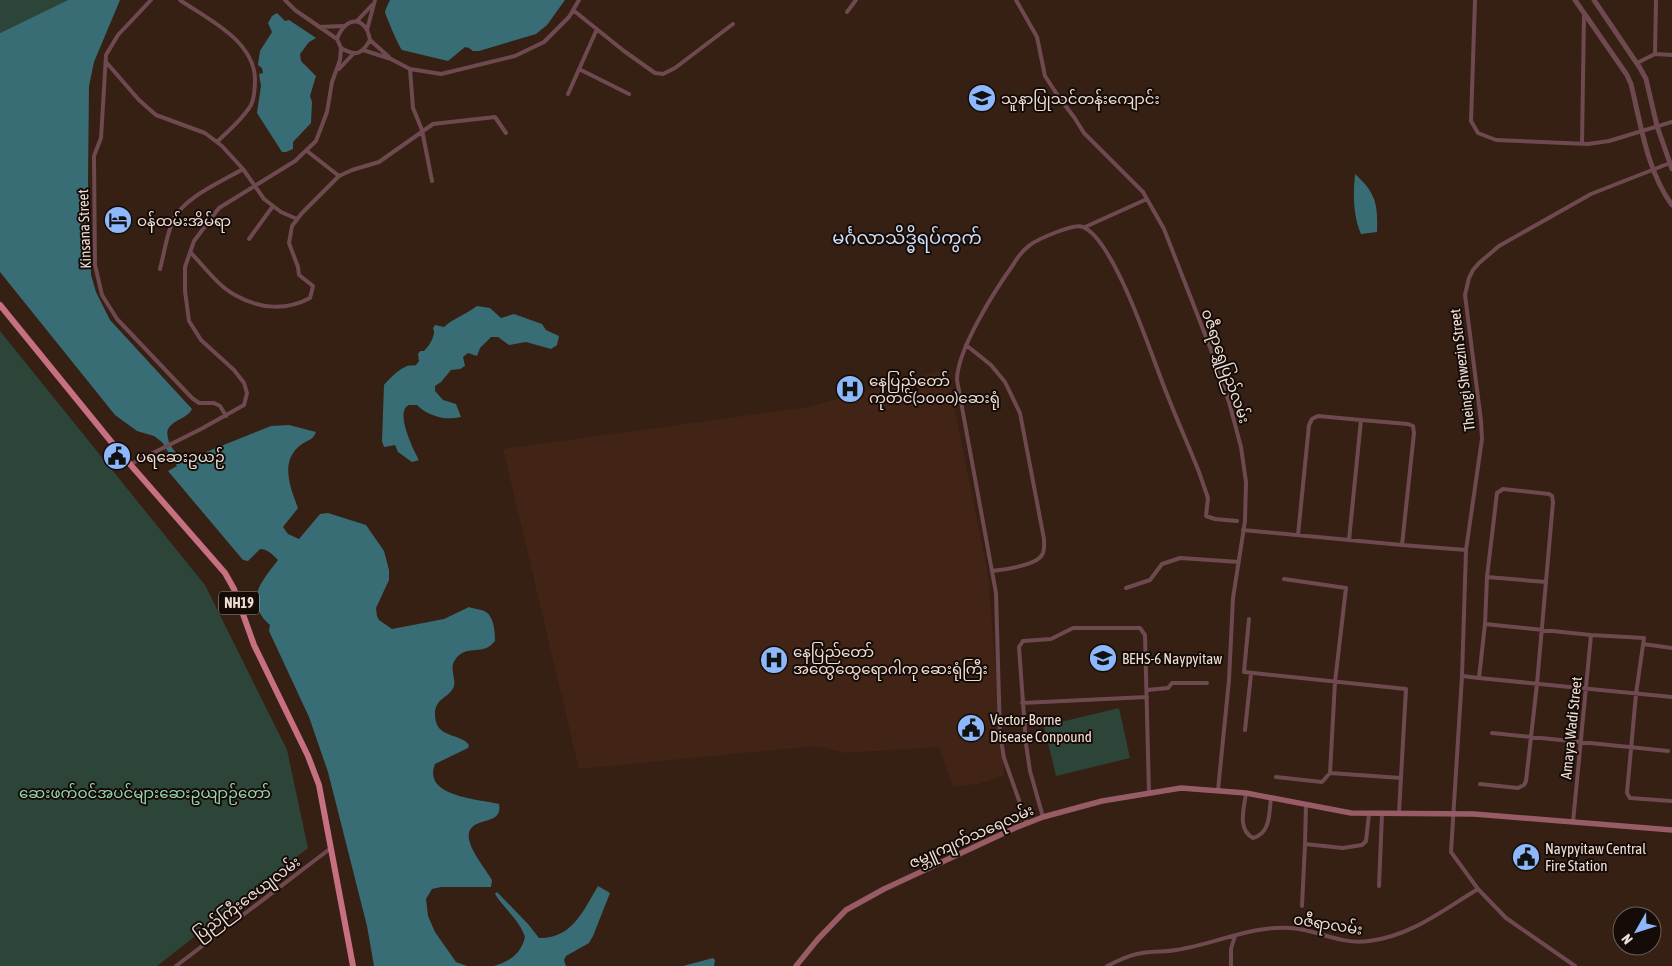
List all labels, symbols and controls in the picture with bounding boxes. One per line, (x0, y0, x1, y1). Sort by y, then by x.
school or university icon: သူနာပြုသင်တန်းကျောင်း (967, 83, 997, 113)
place label: သူနာပြုသင်တန်းကျောင်း (1001, 89, 1160, 111)
street label: Kinsana Street (74, 189, 94, 269)
hotel icon: ဝန်ထမ်းအိမ်ရာ (103, 205, 133, 235)
place label: ဝန်ထမ်းအိမ်ရာ (137, 211, 231, 233)
district label: မင်္ဂလာသိဒ္ဓိရပ်ကွက် (832, 224, 982, 253)
street label: ဝဇီရာရွှေပြည်လမ်း (1195, 306, 1254, 427)
street label: Theingi Shwezin Street (1446, 308, 1478, 432)
place label: နေပြည်တော် ကုတင်(၁၀၀၀)ဆေးရုံ (869, 371, 1000, 410)
hospital icon: နေပြည်တော် ကုတင်(၁၀၀၀)ဆေးရုံ (835, 374, 865, 404)
public building icon: ပရဆေးဥယဉ် (102, 441, 132, 471)
place label: ပရဆေးဥယဉ် (136, 447, 225, 469)
road number: NH19 (219, 592, 259, 614)
place label: နေပြည်တော် အထွေထွေရောဂါကု ဆေးရုံကြီး (793, 642, 988, 681)
school or university icon: BEHS-6 Naypyitaw (1088, 643, 1118, 673)
hospital icon: နေပြည်တော် အထွေထွေရောဂါကု ဆေးရုံကြီး (759, 645, 789, 675)
place label: BEHS-6 Naypyitaw (1122, 650, 1222, 667)
street label: Amaya Wadi Street (1557, 676, 1585, 780)
place label: Vector-Borne Disease Conpound (990, 711, 1092, 745)
public building icon: Vector-Borne Disease Conpound (956, 713, 986, 743)
park label: ဆေးဖက်ဝင်အပင်များဆေးဥယျာဉ်တော် (19, 783, 271, 805)
street label: ဇမ္ဘူကျက်သရေလမ်း (906, 800, 1038, 875)
place label: Naypyitaw Central Fire Station (1545, 840, 1646, 874)
public building icon: Naypyitaw Central Fire Station (1511, 842, 1541, 872)
street label: ပြည်ကြီးဇေယျလမ်း (190, 852, 306, 947)
north arrow (1612, 906, 1662, 956)
street label: ဝဇီရာလမ်း (1292, 909, 1364, 942)
text: N (1618, 931, 1636, 947)

